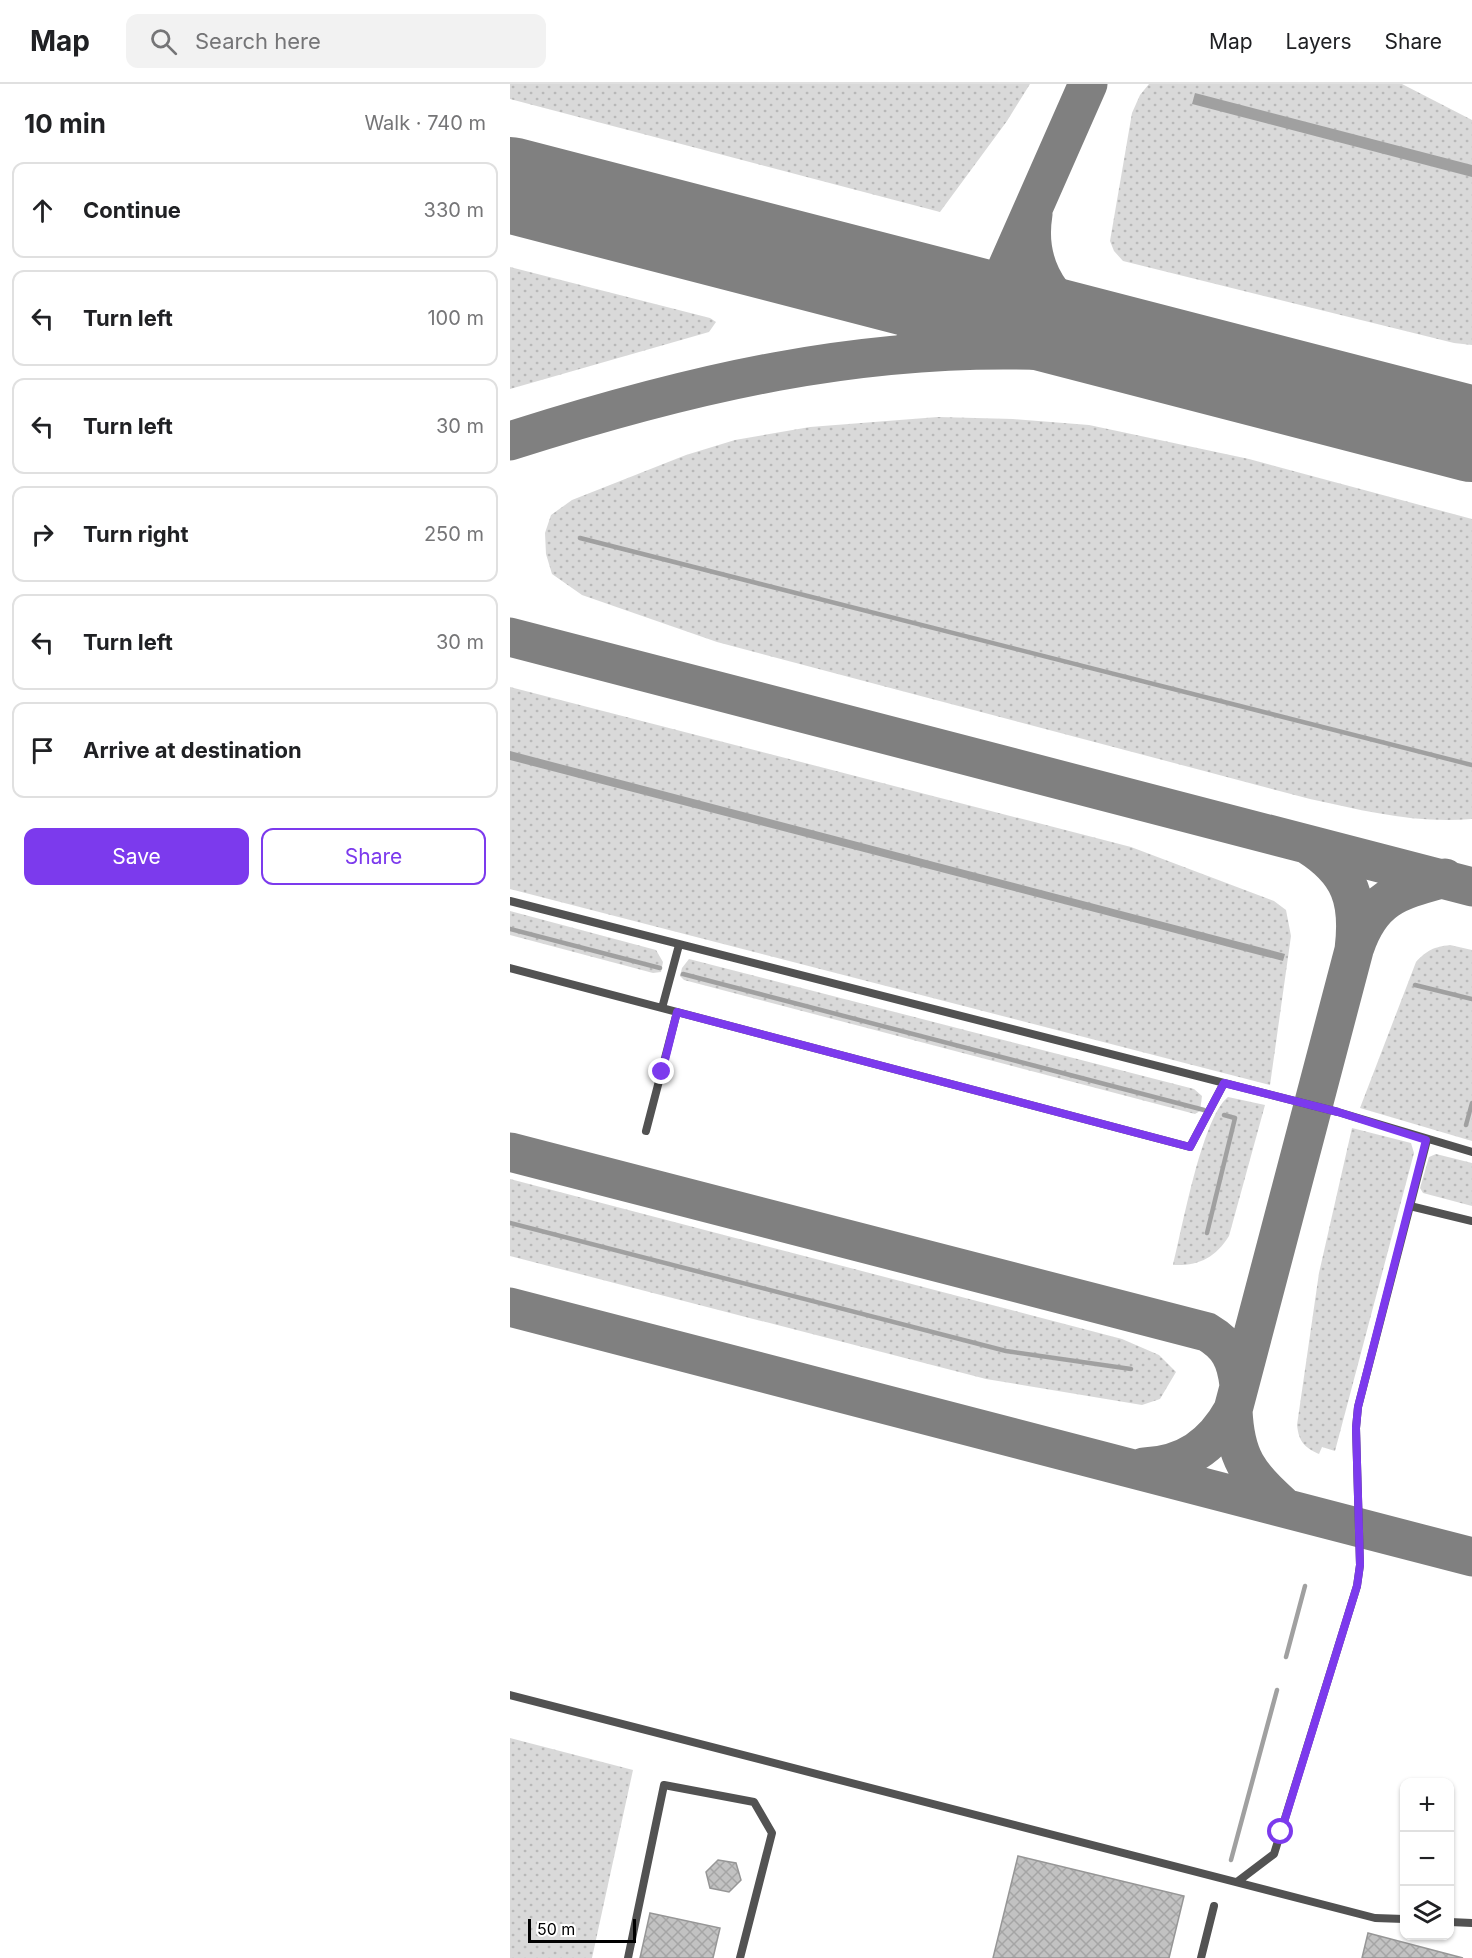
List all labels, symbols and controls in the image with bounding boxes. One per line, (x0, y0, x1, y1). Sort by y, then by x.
search box (126, 14, 546, 68)
text: Map (30, 24, 90, 58)
icon: search (147, 25, 180, 58)
text: Search here (195, 28, 321, 54)
text: Map (1209, 29, 1253, 54)
text: Layers (1286, 29, 1352, 54)
text: Share (1385, 29, 1442, 54)
text: 10 min (24, 108, 106, 139)
text: Walk · 740 m (364, 111, 486, 135)
icon: ahead (26, 194, 59, 227)
text: Continue (83, 197, 181, 223)
text: 330 m (424, 198, 484, 222)
icon: left (26, 302, 59, 335)
text: Turn left (83, 305, 173, 331)
text: 100 m (427, 306, 484, 330)
icon: left (26, 410, 59, 443)
text: Turn left (83, 413, 173, 439)
text: 30 m (436, 414, 484, 438)
icon: right (26, 518, 59, 551)
text: Turn right (83, 521, 189, 547)
text: 250 m (424, 522, 484, 546)
icon: left (26, 626, 59, 659)
text: Turn left (83, 629, 173, 655)
text: 30 m (436, 630, 484, 654)
icon: arrive (26, 734, 59, 767)
text: Arrive at destination (83, 737, 302, 763)
button: Save (24, 828, 249, 885)
button: Share (261, 828, 486, 885)
route end (648, 1058, 674, 1084)
map controls (1400, 1778, 1454, 1940)
button: + (1400, 1778, 1454, 1832)
route start (1267, 1818, 1293, 1844)
button: − (1400, 1832, 1454, 1886)
button: layers (1400, 1886, 1454, 1940)
scale bar (528, 1916, 636, 1944)
text: 50 m (537, 1919, 575, 1939)

